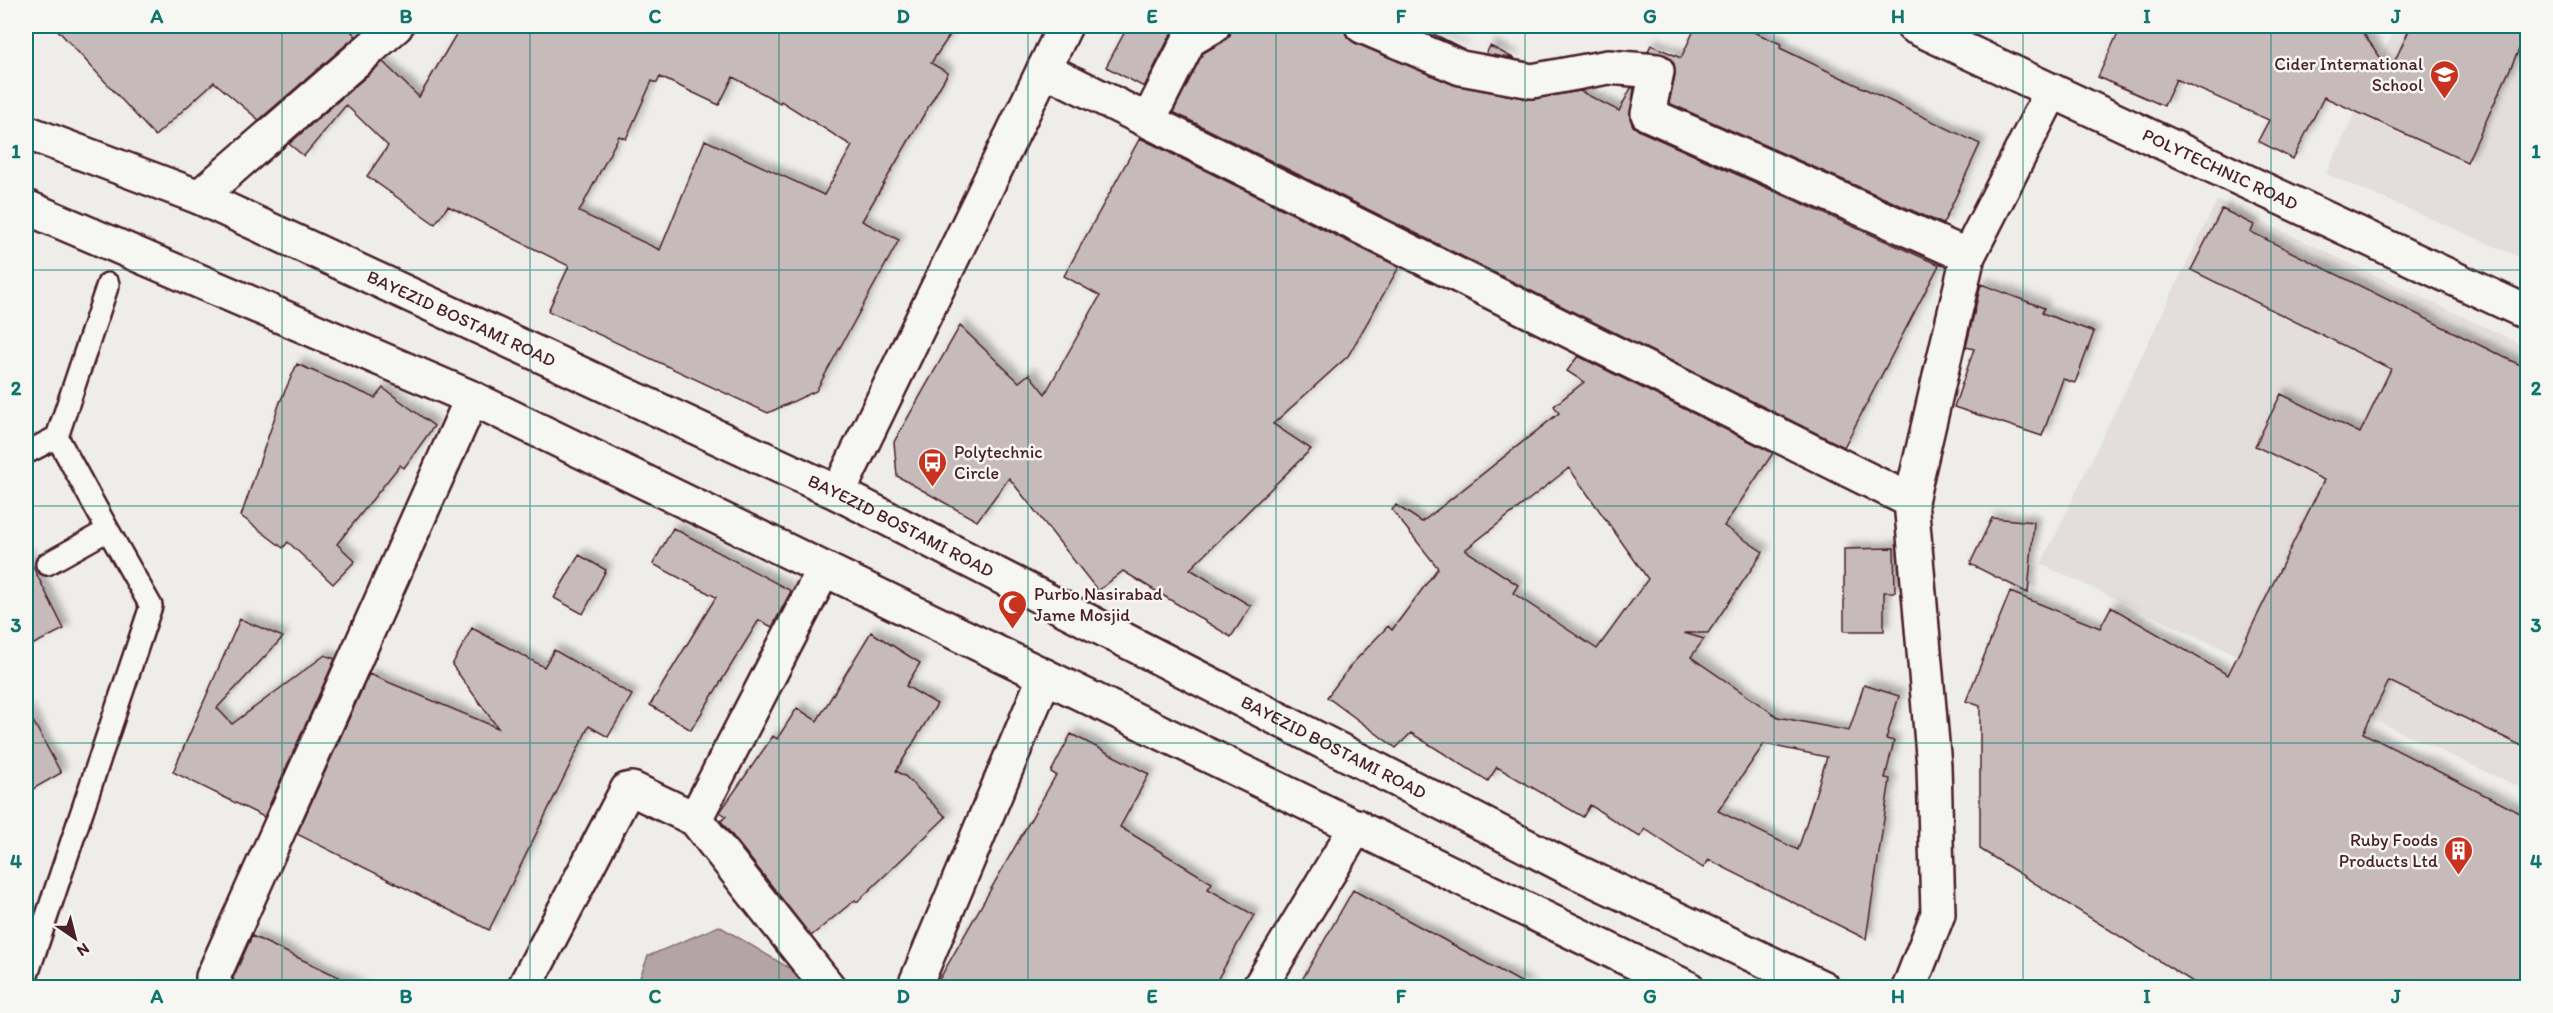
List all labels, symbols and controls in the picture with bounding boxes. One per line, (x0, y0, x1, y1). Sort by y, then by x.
text: A (150, 4, 164, 28)
text: B (400, 4, 413, 28)
text: C (649, 4, 662, 28)
text: D (896, 4, 910, 28)
text: E (1146, 4, 1158, 28)
text: F (1396, 4, 1407, 28)
text: G (1643, 4, 1657, 28)
text: H (1891, 4, 1905, 28)
text: I (2143, 4, 2151, 28)
text: J (2390, 4, 2401, 28)
place label: Cider International School (2274, 53, 2423, 96)
school or university icon: Cider International School (2428, 58, 2460, 100)
street label: POLYTECHNIC ROAD (2139, 124, 2302, 215)
text: 1 (11, 139, 21, 163)
text: 1 (2531, 139, 2541, 163)
street label: BAYEZID BOSTAMI ROAD (364, 265, 559, 372)
text: 2 (11, 376, 22, 400)
text: 2 (2531, 376, 2542, 400)
place label: Polytechnic Circle (954, 441, 1043, 484)
bus stop icon: Polytechnic Circle (917, 446, 949, 488)
street label: BAYEZID BOSTAMI ROAD (805, 470, 998, 582)
place label: Purbo Nasirabad Jame Mosjid (1034, 583, 1163, 626)
mosque icon: Purbo Nasirabad Jame Mosjid (997, 588, 1029, 630)
text: 3 (11, 613, 22, 637)
text: 3 (2531, 613, 2542, 637)
street label: BAYEZID BOSTAMI ROAD (1237, 691, 1430, 804)
place label: Ruby Foods Products Ltd (2339, 829, 2438, 872)
building icon: Ruby Foods Products Ltd (2443, 834, 2475, 876)
text: 4 (10, 849, 22, 873)
text: 4 (2530, 849, 2542, 873)
north arrow (45, 908, 105, 968)
text: N (73, 939, 93, 961)
text: A (150, 984, 164, 1008)
text: B (400, 984, 413, 1008)
text: C (649, 984, 662, 1008)
text: D (896, 984, 910, 1008)
text: E (1146, 984, 1158, 1008)
text: F (1396, 984, 1407, 1008)
text: G (1643, 984, 1657, 1008)
text: H (1891, 984, 1905, 1008)
text: I (2143, 984, 2151, 1008)
text: J (2390, 984, 2401, 1008)

